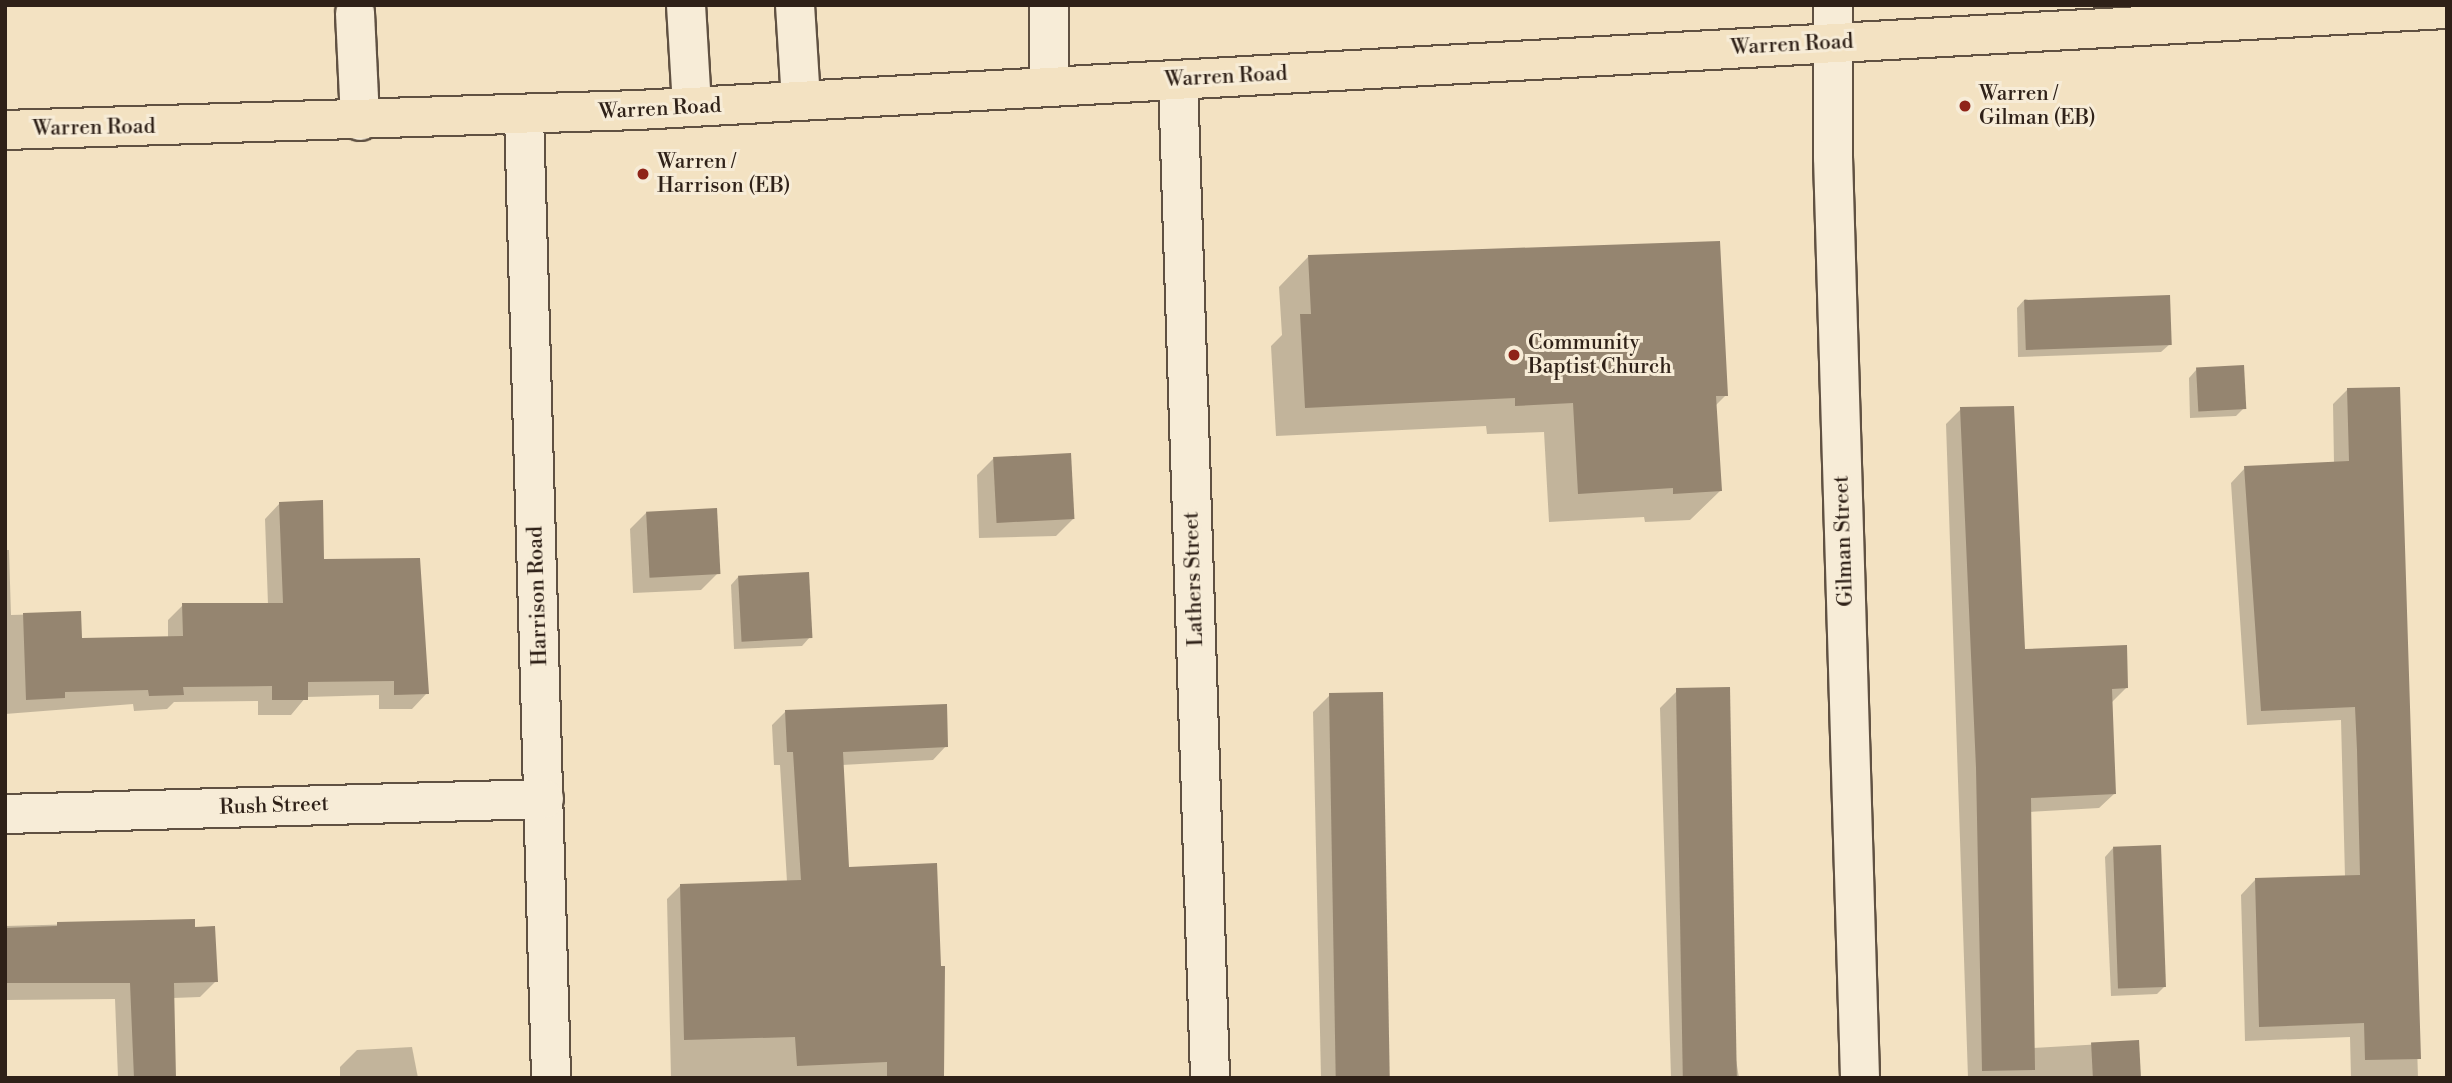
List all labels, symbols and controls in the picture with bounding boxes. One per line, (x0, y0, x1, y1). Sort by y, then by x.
street label: Warren Road (1730, 29, 1854, 61)
street label: Warren Road (1164, 61, 1288, 93)
place label: Warren / Gilman (EB) (1979, 81, 2096, 131)
street label: Warren Road (598, 93, 722, 125)
marker: Warren / Gilman (EB) (1957, 98, 1973, 114)
street label: Warren Road (32, 114, 156, 142)
place label: Warren / Harrison (EB) (657, 149, 790, 199)
marker: Warren / Harrison (EB) (635, 166, 651, 182)
place label: Community Baptist Church (1528, 330, 1672, 380)
marker: Community Baptist Church (1506, 347, 1522, 363)
street label: Gilman Street (1829, 475, 1859, 607)
street label: Lathers Street (1179, 511, 1209, 647)
street label: Harrison Road (523, 526, 553, 666)
street label: Rush Street (219, 791, 329, 821)

